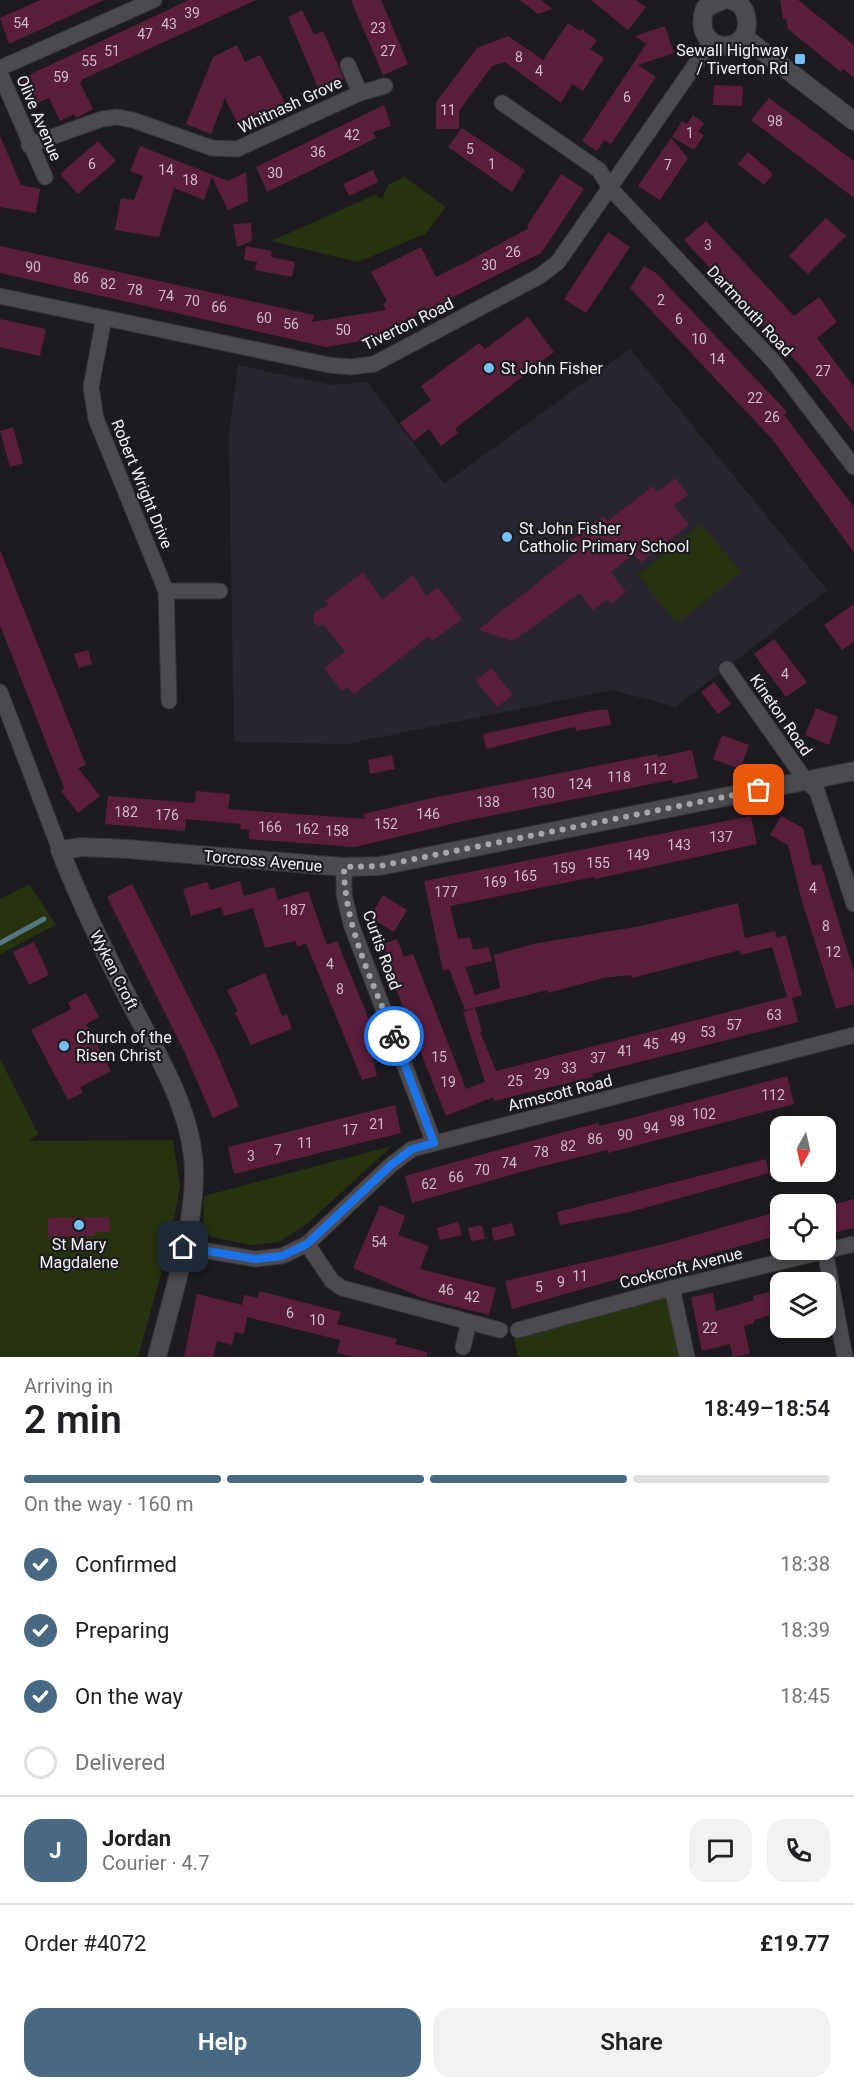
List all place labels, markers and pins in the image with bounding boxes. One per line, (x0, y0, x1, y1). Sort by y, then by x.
place label: Sewall Highway / Tiverton Rd (676, 41, 788, 78)
marker: Sewall Highway / Tiverton Rd (793, 52, 807, 66)
place label: St John Fisher (501, 359, 604, 378)
marker: St John Fisher (482, 361, 496, 375)
place label: St John Fisher Catholic Primary School (519, 519, 689, 556)
marker: St John Fisher Catholic Primary School (500, 530, 514, 544)
pin (733, 764, 784, 815)
place label: Church of the Risen Christ (76, 1028, 172, 1065)
marker: Church of the Risen Christ (57, 1039, 71, 1053)
marker: St Mary Magdalene (72, 1218, 86, 1232)
pin (157, 1221, 208, 1272)
place label: St Mary Magdalene (39, 1235, 119, 1272)

